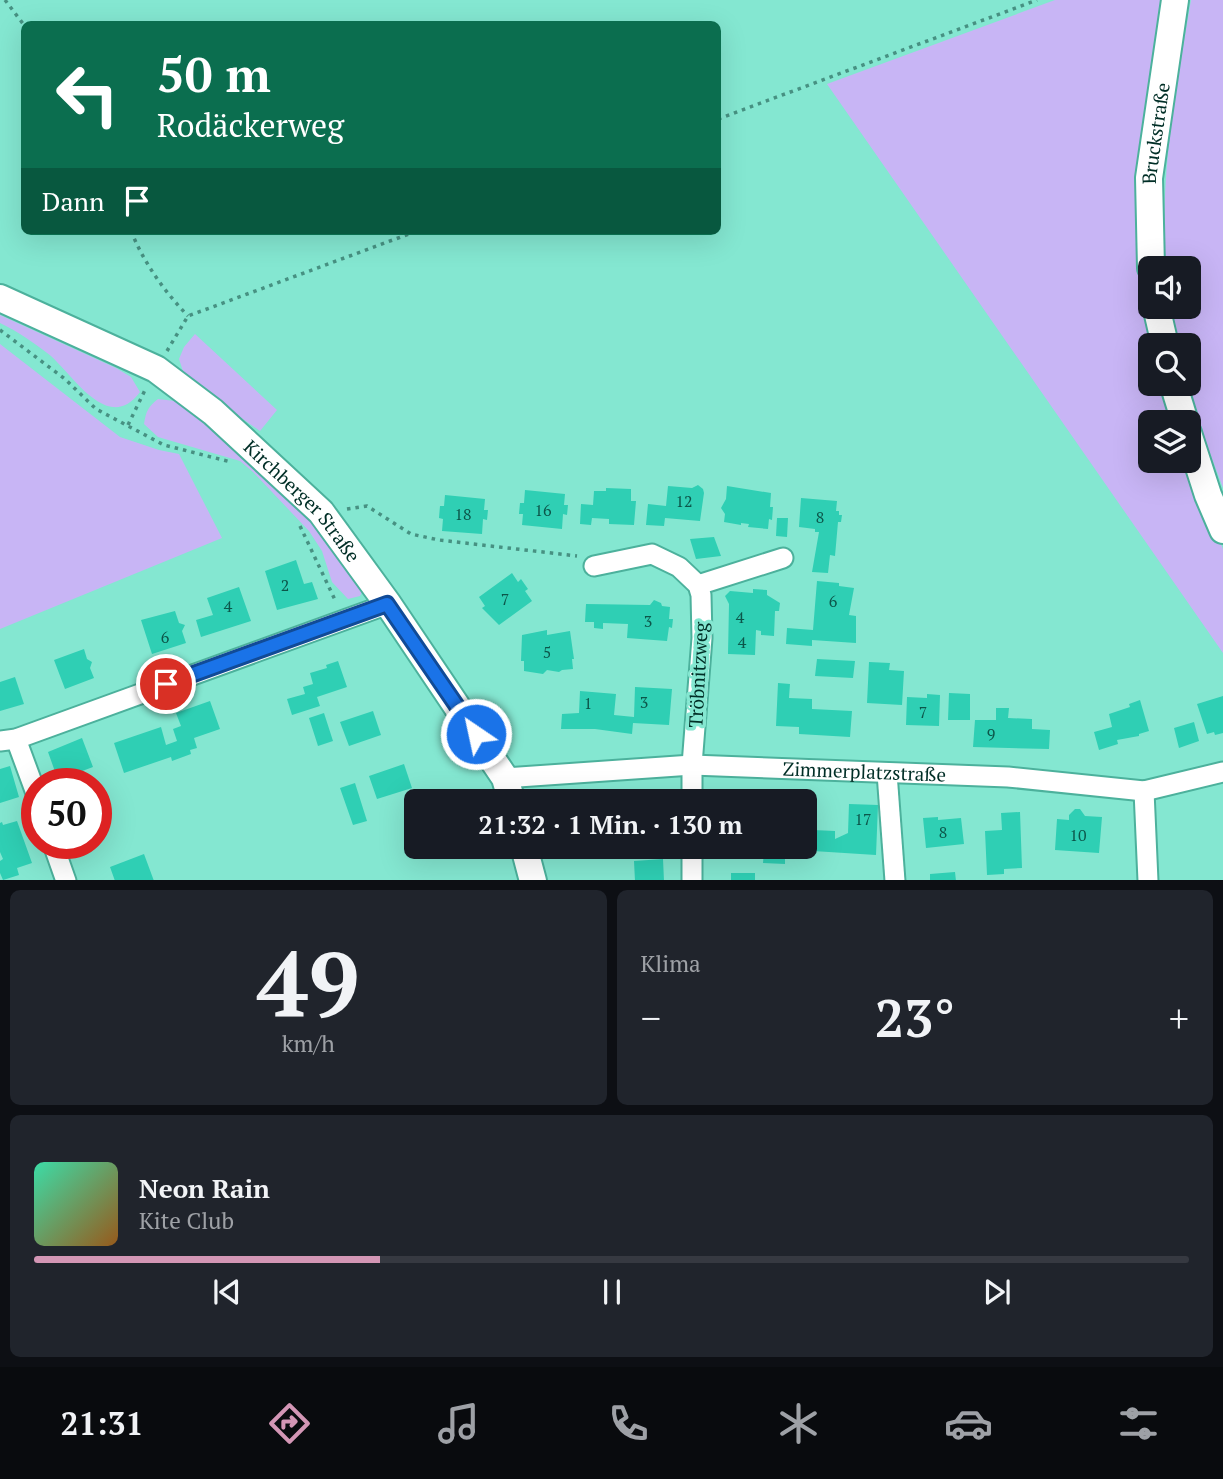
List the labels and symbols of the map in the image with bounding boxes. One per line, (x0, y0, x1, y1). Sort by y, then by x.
street label: Bruckstraße (1136, 81, 1175, 185)
street label: Kirchberger Straße (239, 434, 366, 567)
house number: 12 (675, 490, 693, 512)
house number: 16 (534, 499, 552, 521)
house number: 18 (454, 503, 472, 525)
house number: 8 (816, 506, 824, 528)
house number: 2 (281, 574, 289, 596)
house number: 7 (501, 588, 509, 610)
house number: 6 (829, 590, 838, 612)
house number: 4 (224, 595, 233, 617)
house number: 4 (736, 606, 745, 628)
house number: 3 (644, 610, 652, 632)
street label: Tröbnitzweg (682, 621, 713, 728)
house number: 6 (161, 626, 170, 648)
house number: 4 (738, 631, 747, 653)
house number: 5 (543, 641, 551, 663)
pin (136, 654, 196, 714)
house number: 3 (640, 691, 648, 713)
house number: 1 (584, 692, 592, 714)
position arrow (439, 697, 513, 771)
house number: 7 (919, 701, 927, 723)
house number: 9 (987, 723, 995, 745)
street label: Zimmerplatzstraße (782, 755, 947, 787)
speed limit sign: 50 (21, 768, 112, 859)
house number: 17 (854, 808, 872, 830)
house number: 8 (939, 821, 947, 843)
house number: 10 (1069, 824, 1087, 846)

